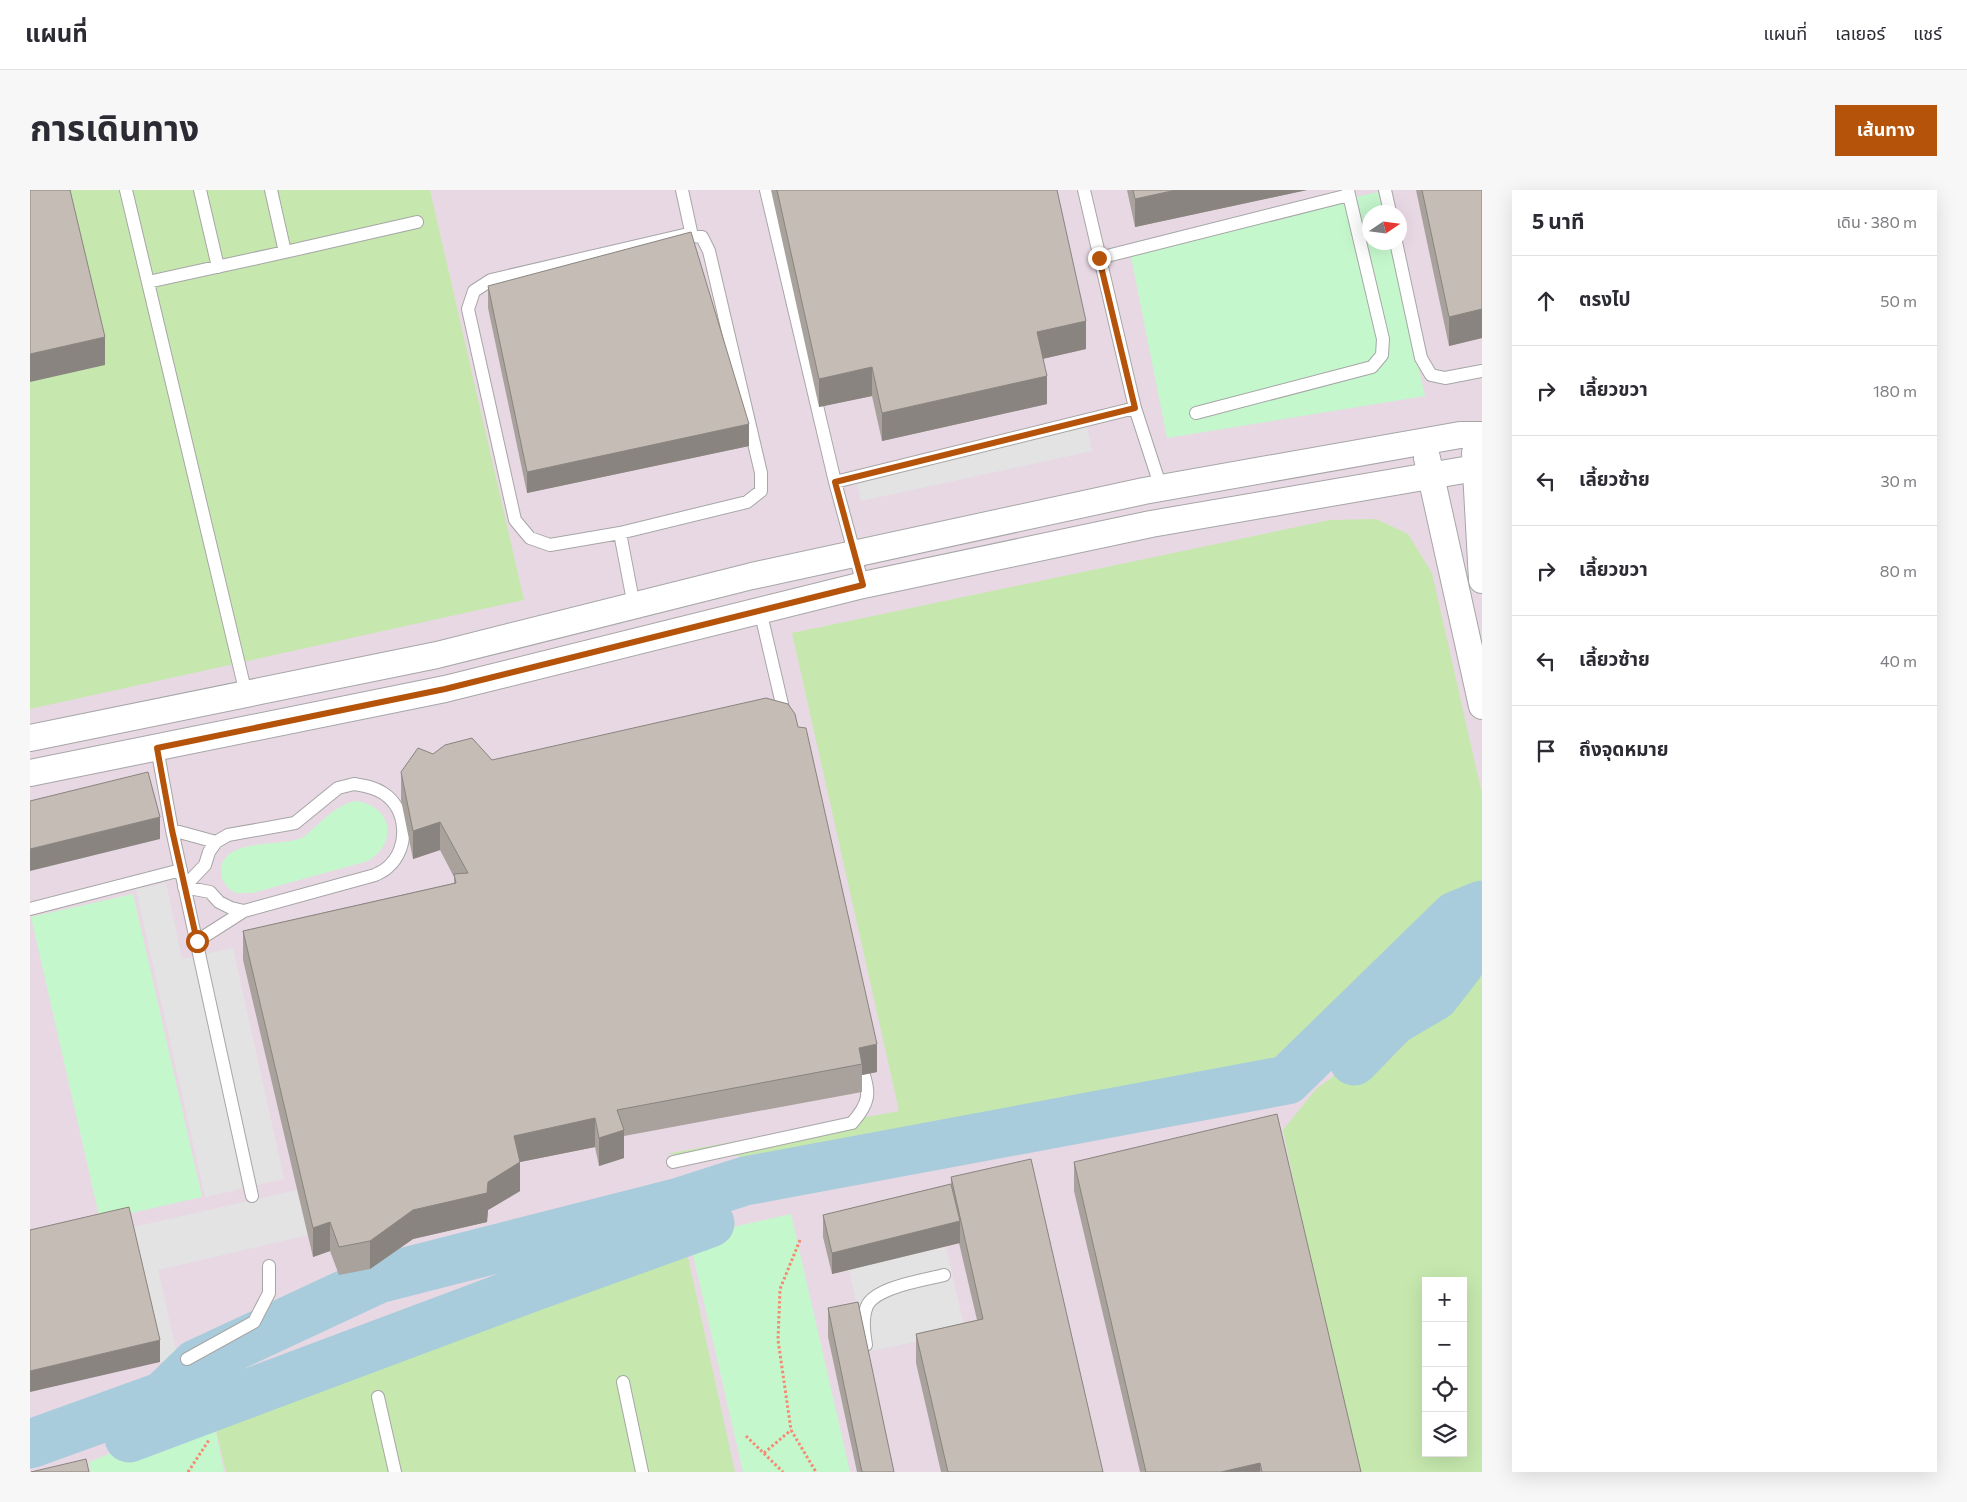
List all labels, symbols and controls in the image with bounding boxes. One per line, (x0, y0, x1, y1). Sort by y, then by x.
text: แผนที่ (25, 18, 88, 47)
text: แผนที่ (1763, 22, 1807, 44)
text: เลเยอร์ (1835, 22, 1885, 44)
text: แชร์ (1913, 22, 1942, 44)
text: การเดินทาง (30, 105, 199, 148)
button: เส้นทาง (1835, 105, 1937, 156)
north arrow (1362, 205, 1407, 250)
text: 5 นาที (1532, 208, 1584, 233)
text: เดิน · 380 m (1837, 212, 1917, 231)
route end (1088, 247, 1111, 270)
icon: ahead (1532, 287, 1560, 315)
text: ตรงไป (1579, 287, 1631, 310)
text: 50 m (1880, 291, 1917, 310)
icon: right (1532, 377, 1560, 405)
text: เลี้ยวขวา (1579, 377, 1648, 400)
text: 180 m (1873, 381, 1917, 400)
icon: left (1532, 467, 1560, 495)
text: เลี้ยวซ้าย (1579, 467, 1650, 490)
text: 30 m (1880, 471, 1917, 490)
icon: right (1532, 557, 1560, 585)
text: เลี้ยวขวา (1579, 557, 1648, 580)
text: 80 m (1880, 561, 1917, 580)
icon: left (1532, 647, 1560, 675)
text: เลี้ยวซ้าย (1579, 647, 1650, 670)
text: 40 m (1880, 651, 1917, 670)
icon: arrive (1532, 737, 1560, 765)
text: ถึงจุดหมาย (1579, 737, 1669, 760)
route start (186, 930, 209, 953)
map controls (1422, 1277, 1467, 1457)
button: + (1422, 1277, 1467, 1322)
button: − (1422, 1322, 1467, 1367)
button: locate (1422, 1367, 1467, 1412)
button: layers (1422, 1412, 1467, 1457)

